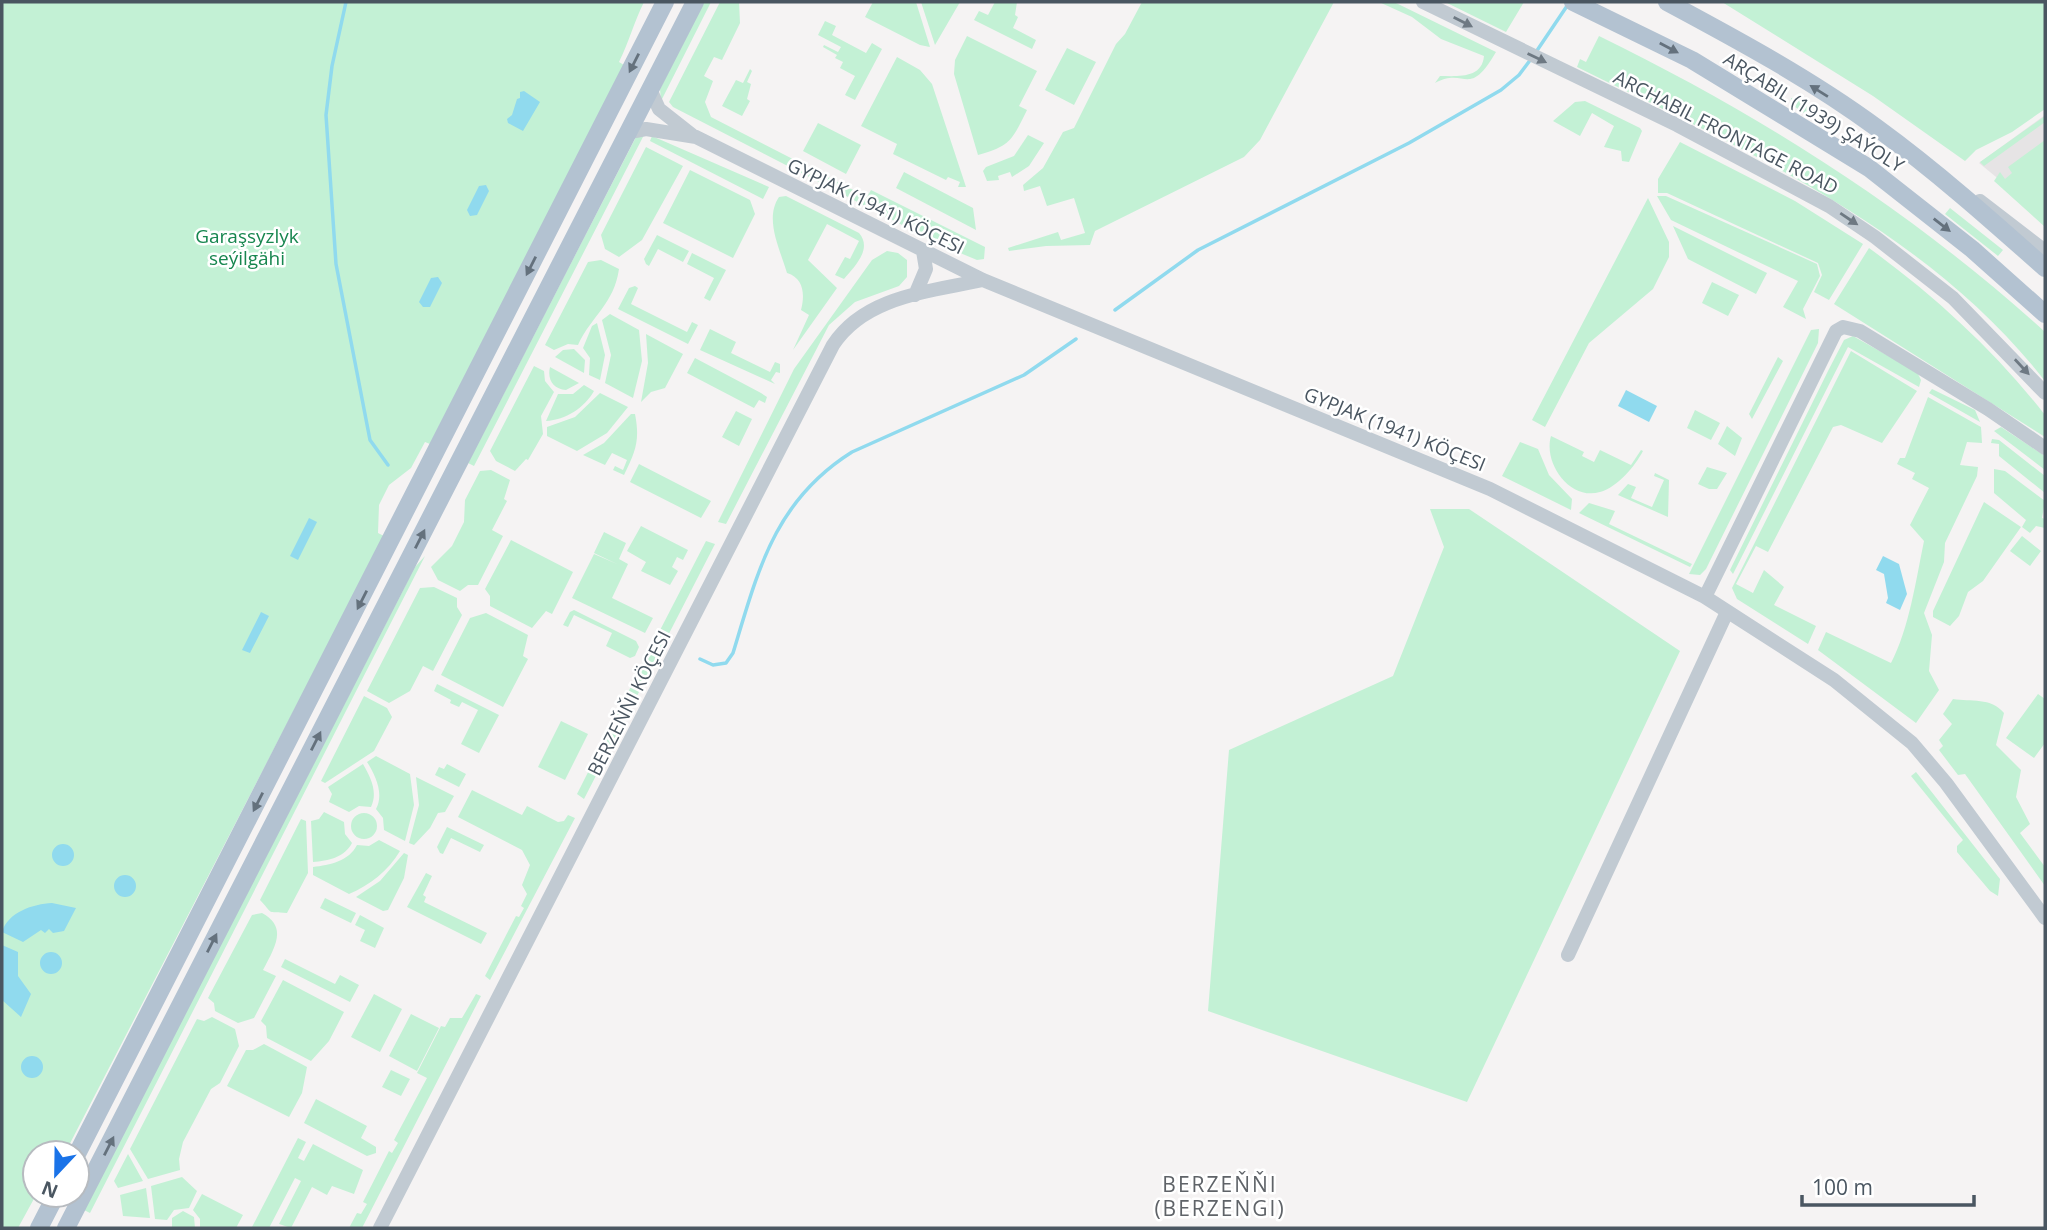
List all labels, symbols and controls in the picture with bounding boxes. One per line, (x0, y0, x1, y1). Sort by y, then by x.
one-way arrow (1453, 16, 1473, 27)
one-way arrow (1659, 43, 1679, 54)
street label: ARÇABIL (1939) ŞAÝOLY (1719, 46, 1909, 178)
one-way arrow (1527, 52, 1547, 64)
one-way arrow (629, 53, 640, 73)
street label: ARCHABIL FRONTAGE ROAD (1609, 64, 1843, 200)
one-way arrow (1810, 84, 1829, 97)
street label: GYPJAK (1941) KÖÇESI (783, 152, 969, 260)
one-way arrow (1840, 212, 1858, 226)
one-way arrow (1932, 218, 1950, 233)
park label: Garaşsyzlyk seýilgähi (195, 223, 299, 271)
one-way arrow (526, 256, 537, 276)
one-way arrow (2013, 358, 2030, 375)
street label: GYPJAK (1941) KÖÇESI (1300, 381, 1490, 477)
one-way arrow (415, 529, 426, 549)
one-way arrow (356, 590, 368, 610)
street label: BERZEŇŇI KÖÇESI (581, 626, 677, 780)
one-way arrow (311, 731, 322, 751)
one-way arrow (252, 792, 263, 812)
one-way arrow (207, 933, 218, 953)
one-way arrow (103, 1136, 114, 1156)
north arrow (21, 1139, 91, 1209)
scale bar (1802, 1164, 1974, 1208)
district label: BERZEŇŇI (BERZENGI) (1154, 1170, 1286, 1222)
text: 100 m (1812, 1173, 1873, 1201)
text: N (38, 1175, 62, 1205)

